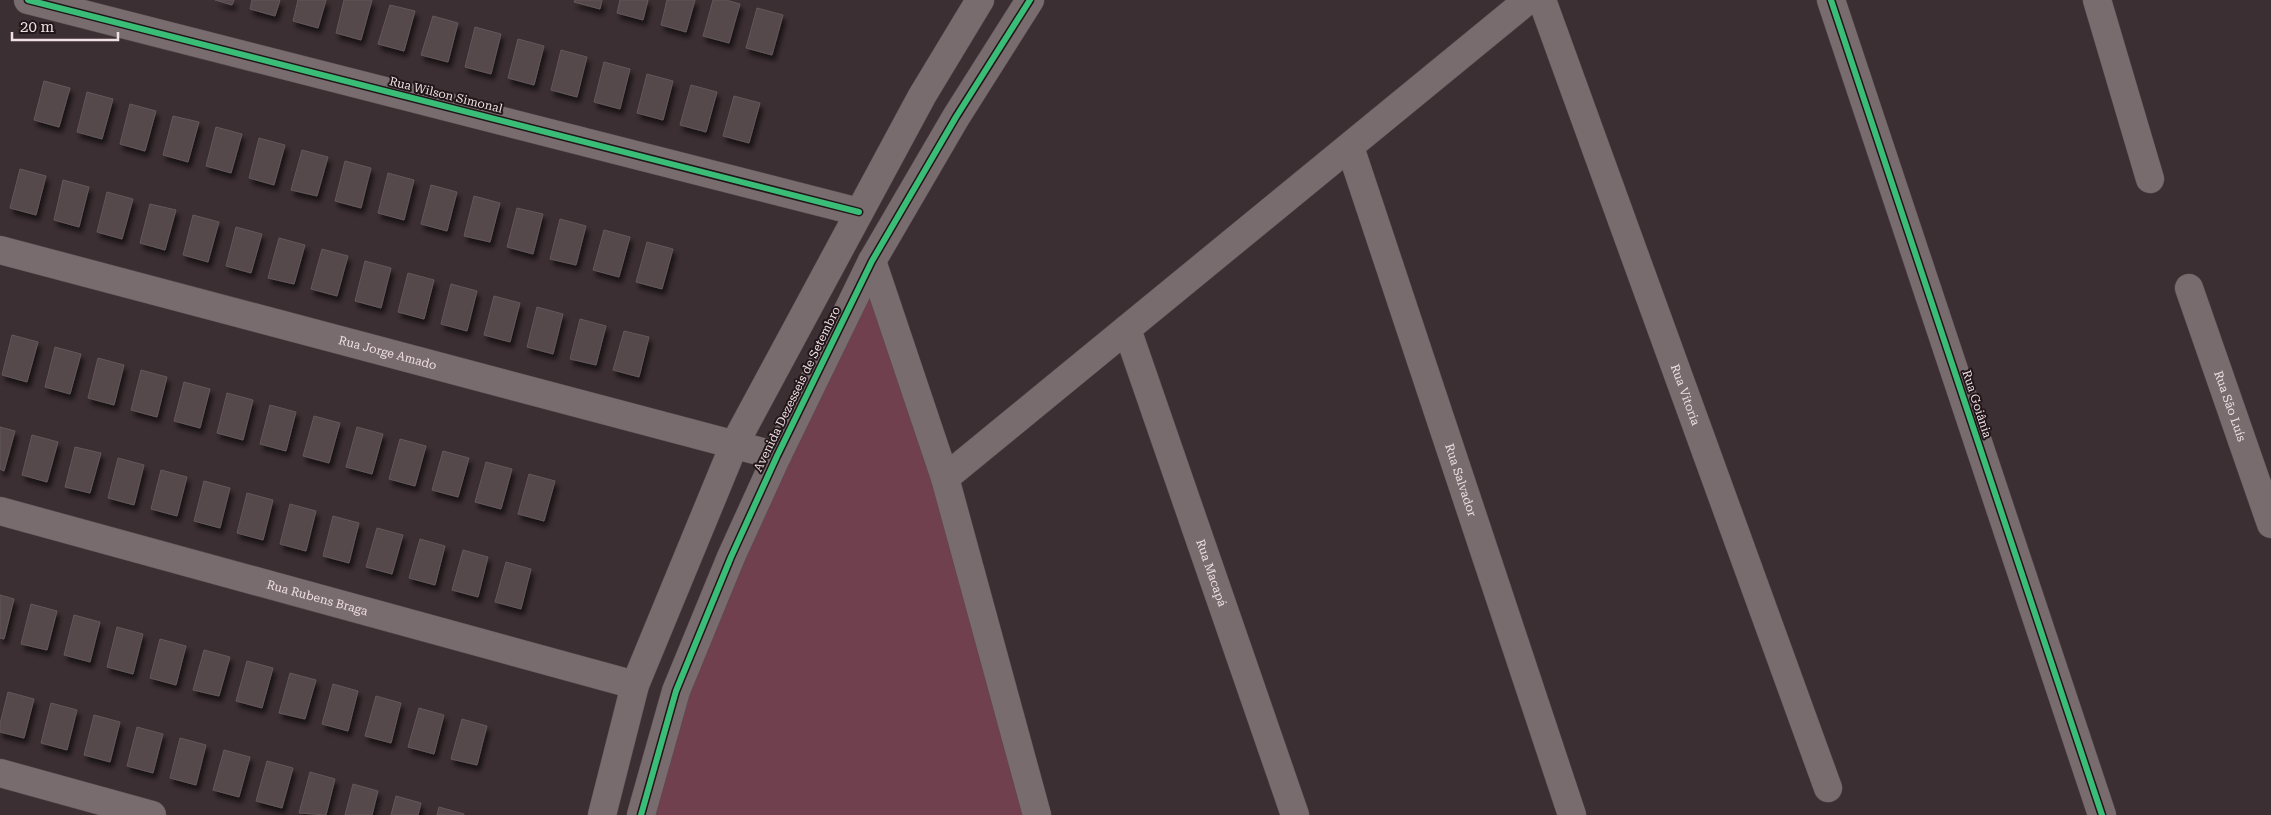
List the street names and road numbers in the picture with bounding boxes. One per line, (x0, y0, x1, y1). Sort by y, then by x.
street label: Rua Wilson Simonal (388, 74, 504, 116)
street label: Avenida Dezesseis de Setembro (751, 304, 843, 474)
street label: Rua Jorge Amado (337, 333, 438, 372)
street label: Rua Vitoria (1668, 362, 1703, 428)
street label: Rua Goiânia (1959, 368, 1995, 440)
street label: Rua São Luís (2211, 369, 2249, 444)
street label: Rua Salvador (1442, 442, 1479, 518)
street label: Rua Macapá (1193, 537, 1230, 609)
street label: Rua Rubens Braga (265, 577, 370, 619)

